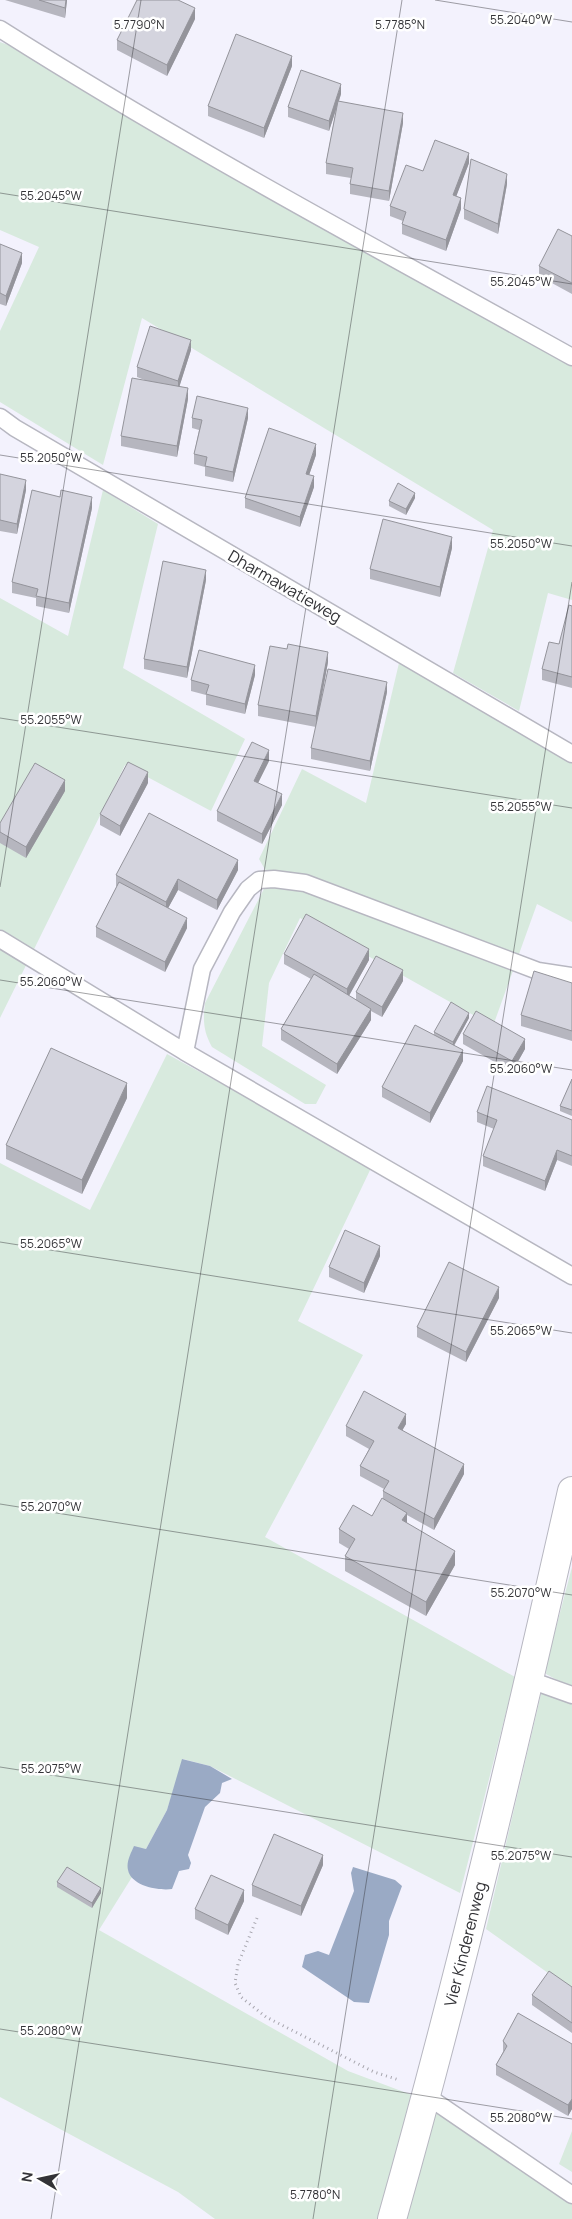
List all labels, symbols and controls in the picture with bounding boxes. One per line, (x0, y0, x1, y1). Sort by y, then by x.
text: 55.2040°W (490, 11, 553, 28)
text: 5.7790°N (114, 16, 164, 33)
text: 5.7785°N (375, 16, 425, 33)
text: 55.2045°W (20, 187, 83, 204)
text: 55.2045°W (490, 273, 553, 290)
text: 55.2050°W (20, 449, 83, 466)
text: 55.2050°W (490, 535, 553, 552)
street label: Dharmawatieweg (224, 545, 346, 627)
text: 55.2055°W (20, 711, 83, 728)
text: 55.2055°W (490, 798, 553, 815)
text: 55.2060°W (20, 973, 83, 990)
text: 55.2060°W (490, 1060, 553, 1077)
text: 55.2065°W (20, 1235, 83, 1252)
text: 55.2065°W (490, 1322, 553, 1339)
text: 55.2070°W (20, 1498, 82, 1515)
text: 55.2070°W (490, 1584, 552, 1601)
text: 55.2075°W (21, 1760, 82, 1777)
text: 55.2075°W (491, 1847, 552, 1864)
street label: Vier Kinderenweg (439, 1879, 491, 2009)
text: 55.2080°W (20, 2022, 83, 2039)
text: 55.2080°W (490, 2109, 553, 2126)
north arrow (15, 2154, 65, 2204)
text: N (16, 2170, 37, 2183)
text: 5.7780°N (290, 2186, 340, 2203)

